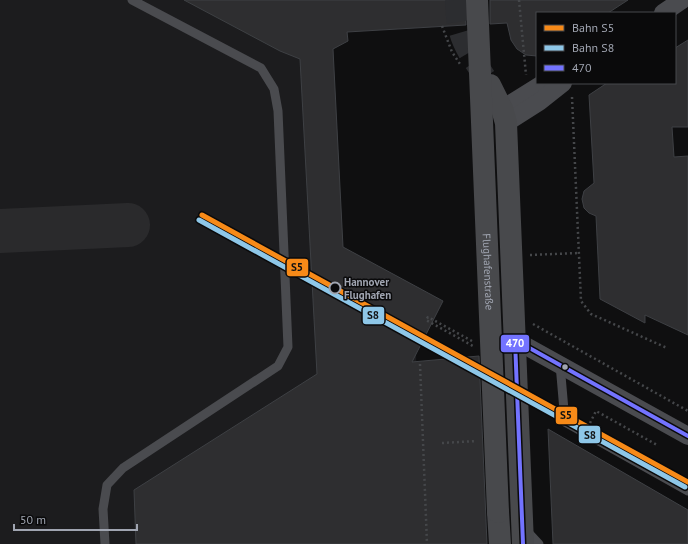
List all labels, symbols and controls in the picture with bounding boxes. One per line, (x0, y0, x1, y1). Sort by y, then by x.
legend (536, 12, 676, 84)
text: Bahn S5 (572, 20, 614, 35)
text: Bahn S8 (572, 40, 614, 55)
text: 470 (572, 60, 592, 75)
street label: Flughafenstraße (480, 233, 497, 311)
line badge: S5 (286, 258, 309, 277)
text: S5 (291, 260, 303, 274)
place label: Hannover Flughafen (344, 275, 391, 302)
marker: Hannover Flughafen (328, 281, 342, 295)
line badge: S8 (362, 306, 385, 325)
text: S8 (367, 308, 379, 322)
line badge: 470 (500, 334, 530, 353)
text: 470 (506, 336, 524, 350)
unlabelled marker (560, 362, 570, 372)
line badge: S5 (555, 406, 578, 425)
text: S5 (560, 408, 572, 422)
line badge: S8 (578, 425, 601, 444)
text: S8 (584, 428, 596, 442)
scale bar (14, 506, 137, 532)
text: 50 m (20, 512, 46, 527)

